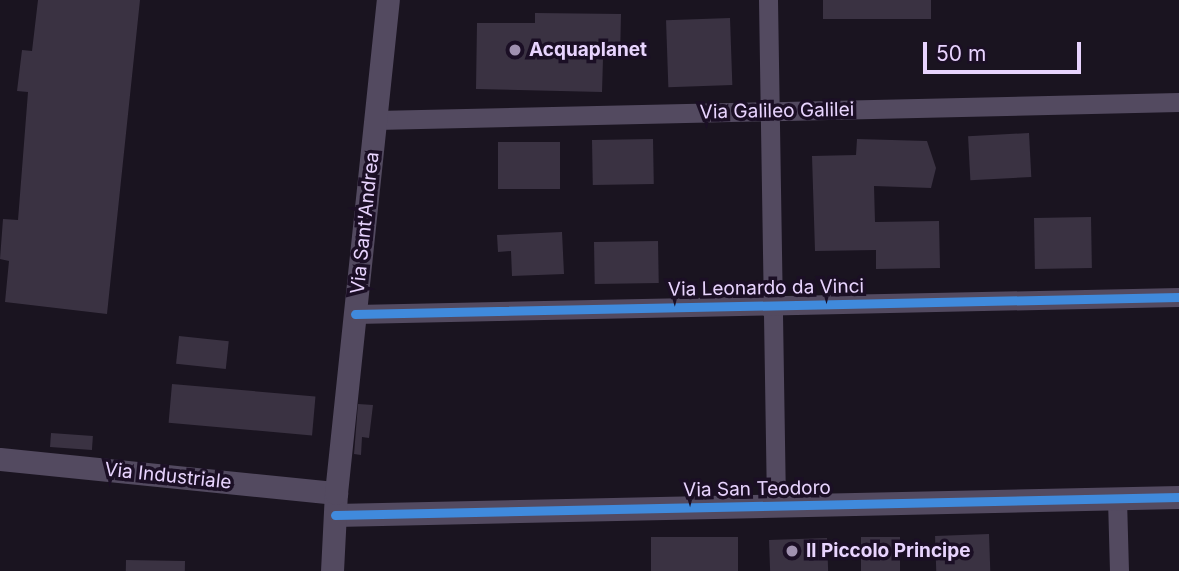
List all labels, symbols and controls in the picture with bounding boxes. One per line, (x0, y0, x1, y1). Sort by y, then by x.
scale bar (927, 28, 1084, 72)
place label: Acquaplanet (529, 39, 647, 61)
text: 50 m (936, 41, 986, 66)
marker: Acquaplanet (507, 42, 523, 58)
street label: Via Galileo Galilei (700, 98, 854, 124)
street label: Via Sant'Andrea (346, 151, 384, 295)
street label: Via Leonardo da Vinci (668, 275, 864, 301)
street label: Via Industriale (103, 458, 233, 494)
street label: Via San Teodoro (683, 476, 831, 502)
place label: Il Piccolo Principe (806, 540, 971, 562)
marker: Il Piccolo Principe (784, 543, 800, 559)

